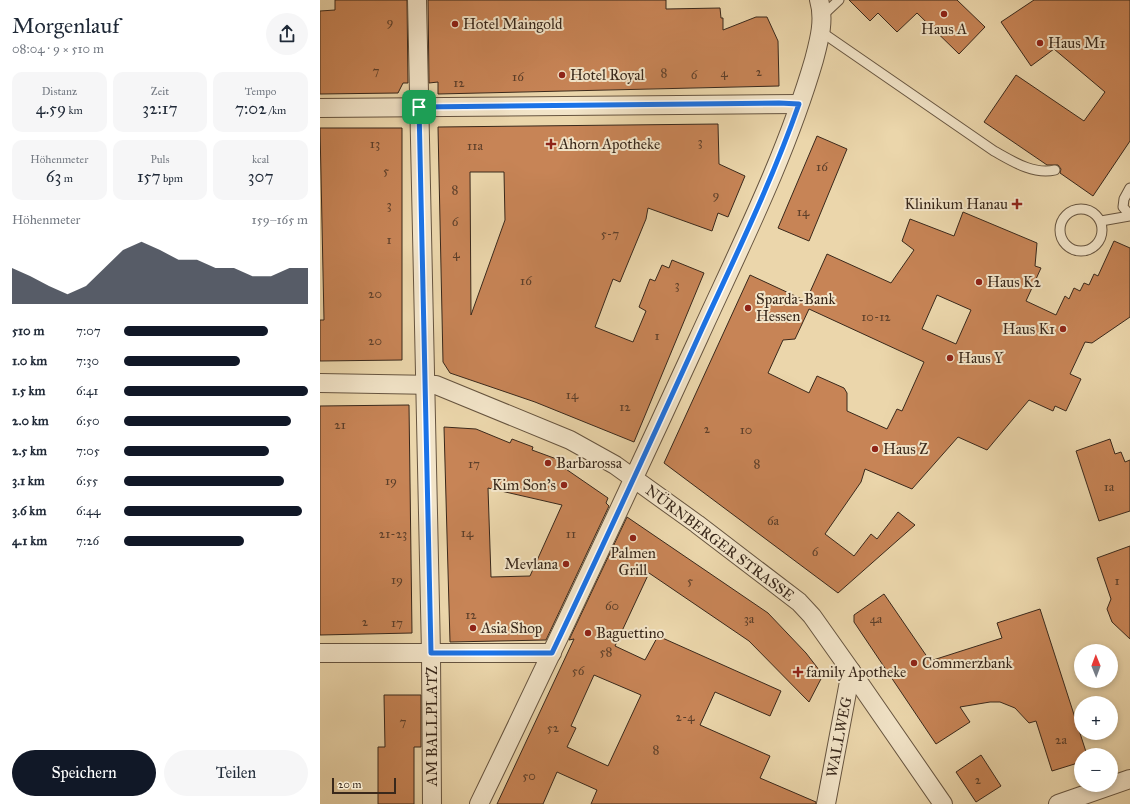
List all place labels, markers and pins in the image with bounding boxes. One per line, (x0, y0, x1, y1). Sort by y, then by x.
marker: Haus A (939, 9, 949, 19)
place label: Hotel Maingold (463, 15, 563, 33)
marker: Hotel Maingold (450, 19, 460, 29)
place label: Haus A (921, 20, 967, 38)
place label: Haus M1 (1048, 34, 1105, 52)
marker: Haus M1 (1035, 38, 1045, 48)
place label: Hotel Royal (570, 66, 646, 84)
marker: Hotel Royal (557, 70, 567, 80)
pin (402, 90, 436, 124)
place label: Ahorn Apotheke (558, 135, 660, 153)
marker: Ahorn Apotheke (546, 139, 556, 149)
place label: Klinikum Hanau (904, 195, 1008, 213)
marker: Klinikum Hanau (1011, 198, 1023, 210)
place label: Haus K2 (987, 273, 1042, 291)
marker: Haus K2 (974, 277, 984, 287)
place label: Sparda-Bank Hessen (756, 290, 835, 325)
marker: Sparda-Bank Hessen (743, 303, 753, 313)
place label: Haus K1 (1002, 320, 1055, 338)
marker: Haus K1 (1058, 324, 1068, 334)
place label: Haus Y (958, 349, 1004, 367)
marker: Haus Y (945, 353, 955, 363)
place label: Haus Z (883, 440, 928, 458)
marker: Haus Z (870, 444, 880, 454)
place label: Barbarossa (556, 454, 623, 472)
marker: Barbarossa (543, 458, 553, 468)
place label: Kim Son's (492, 476, 556, 494)
marker: Kim Son's (559, 480, 569, 490)
marker: Palmen Grill (628, 533, 638, 543)
place label: Palmen Grill (610, 544, 656, 579)
place label: Mevlana (504, 555, 559, 573)
marker: Mevlana (561, 559, 571, 569)
place label: Asia Shop (480, 619, 542, 637)
marker: Asia Shop (468, 623, 478, 633)
place label: Baguettino (596, 624, 665, 642)
marker: Baguettino (583, 628, 593, 638)
place label: Commerzbank (922, 654, 1013, 672)
marker: Commerzbank (909, 658, 919, 668)
place label: family Apotheke (806, 663, 906, 681)
marker: family Apotheke (793, 667, 803, 677)

